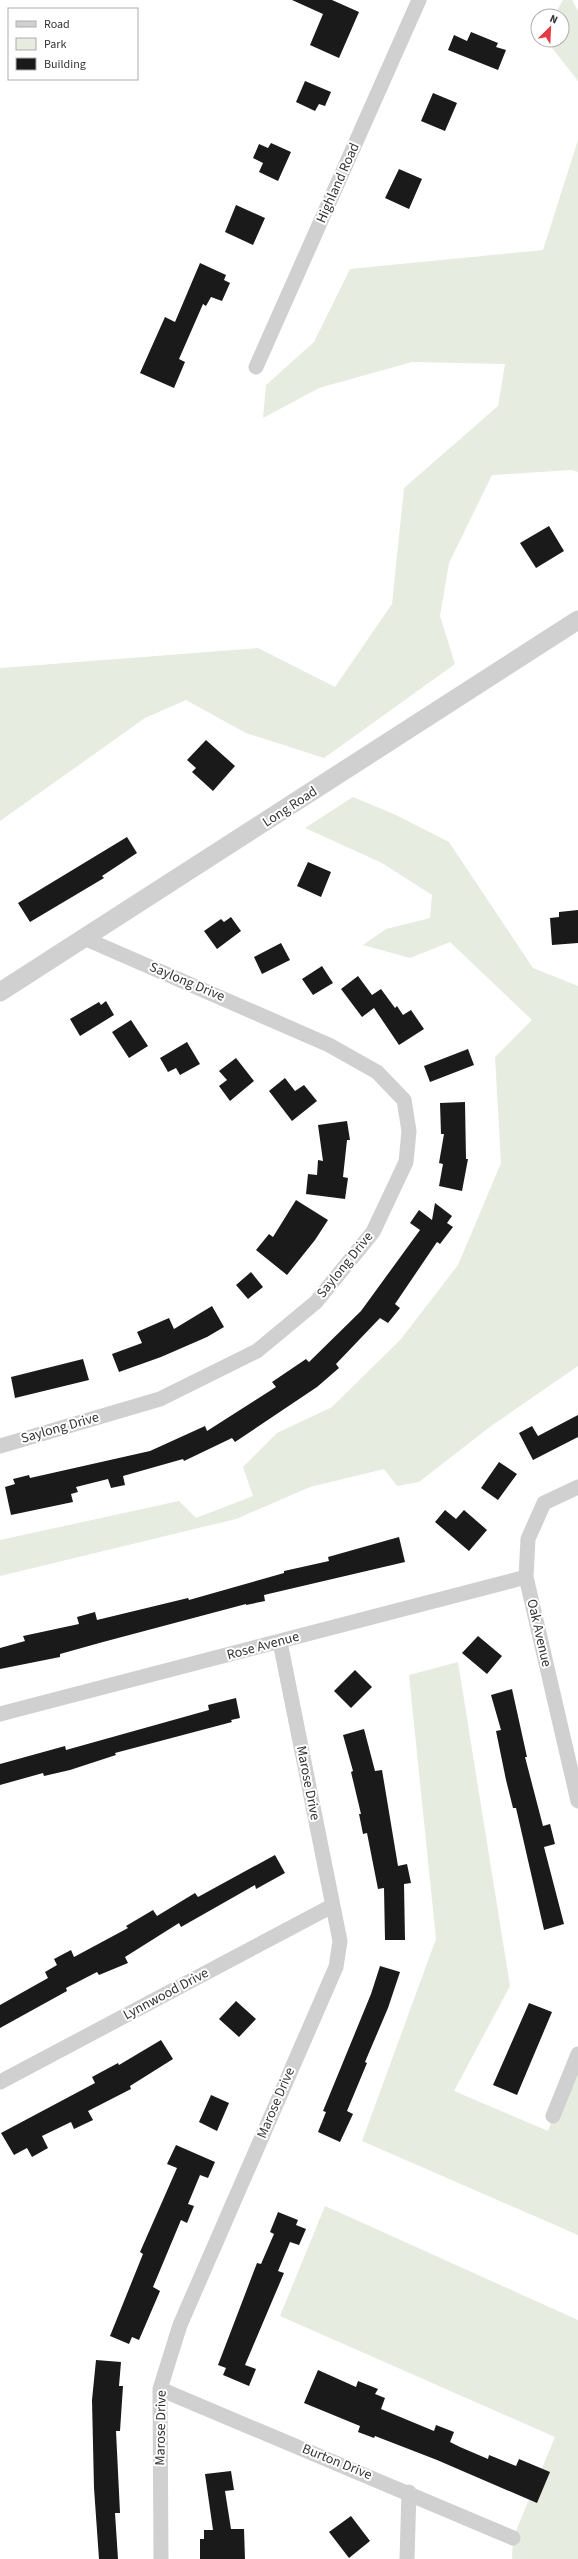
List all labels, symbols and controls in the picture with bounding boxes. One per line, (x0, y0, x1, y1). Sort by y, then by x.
legend (8, 8, 138, 80)
north arrow (530, 8, 570, 48)
text: N (547, 11, 560, 28)
text: Road (44, 16, 70, 33)
text: Park (44, 36, 66, 53)
text: Building (44, 56, 86, 73)
street label: Highland Road (311, 140, 365, 226)
street label: Long Road (259, 782, 321, 832)
street label: Saylong Drive (146, 957, 228, 1007)
street label: Saylong Drive (312, 1228, 378, 1302)
street label: Saylong Drive (19, 1407, 101, 1449)
street label: Oak Avenue (521, 1597, 557, 1669)
street label: Rose Avenue (225, 1627, 301, 1665)
street label: Marose Drive (291, 1744, 325, 1822)
street label: Lynnwood Drive (120, 1963, 212, 2025)
street label: Marose Drive (252, 2064, 300, 2142)
street label: Marose Drive (150, 2390, 172, 2466)
street label: Burton Drive (299, 2439, 375, 2485)

